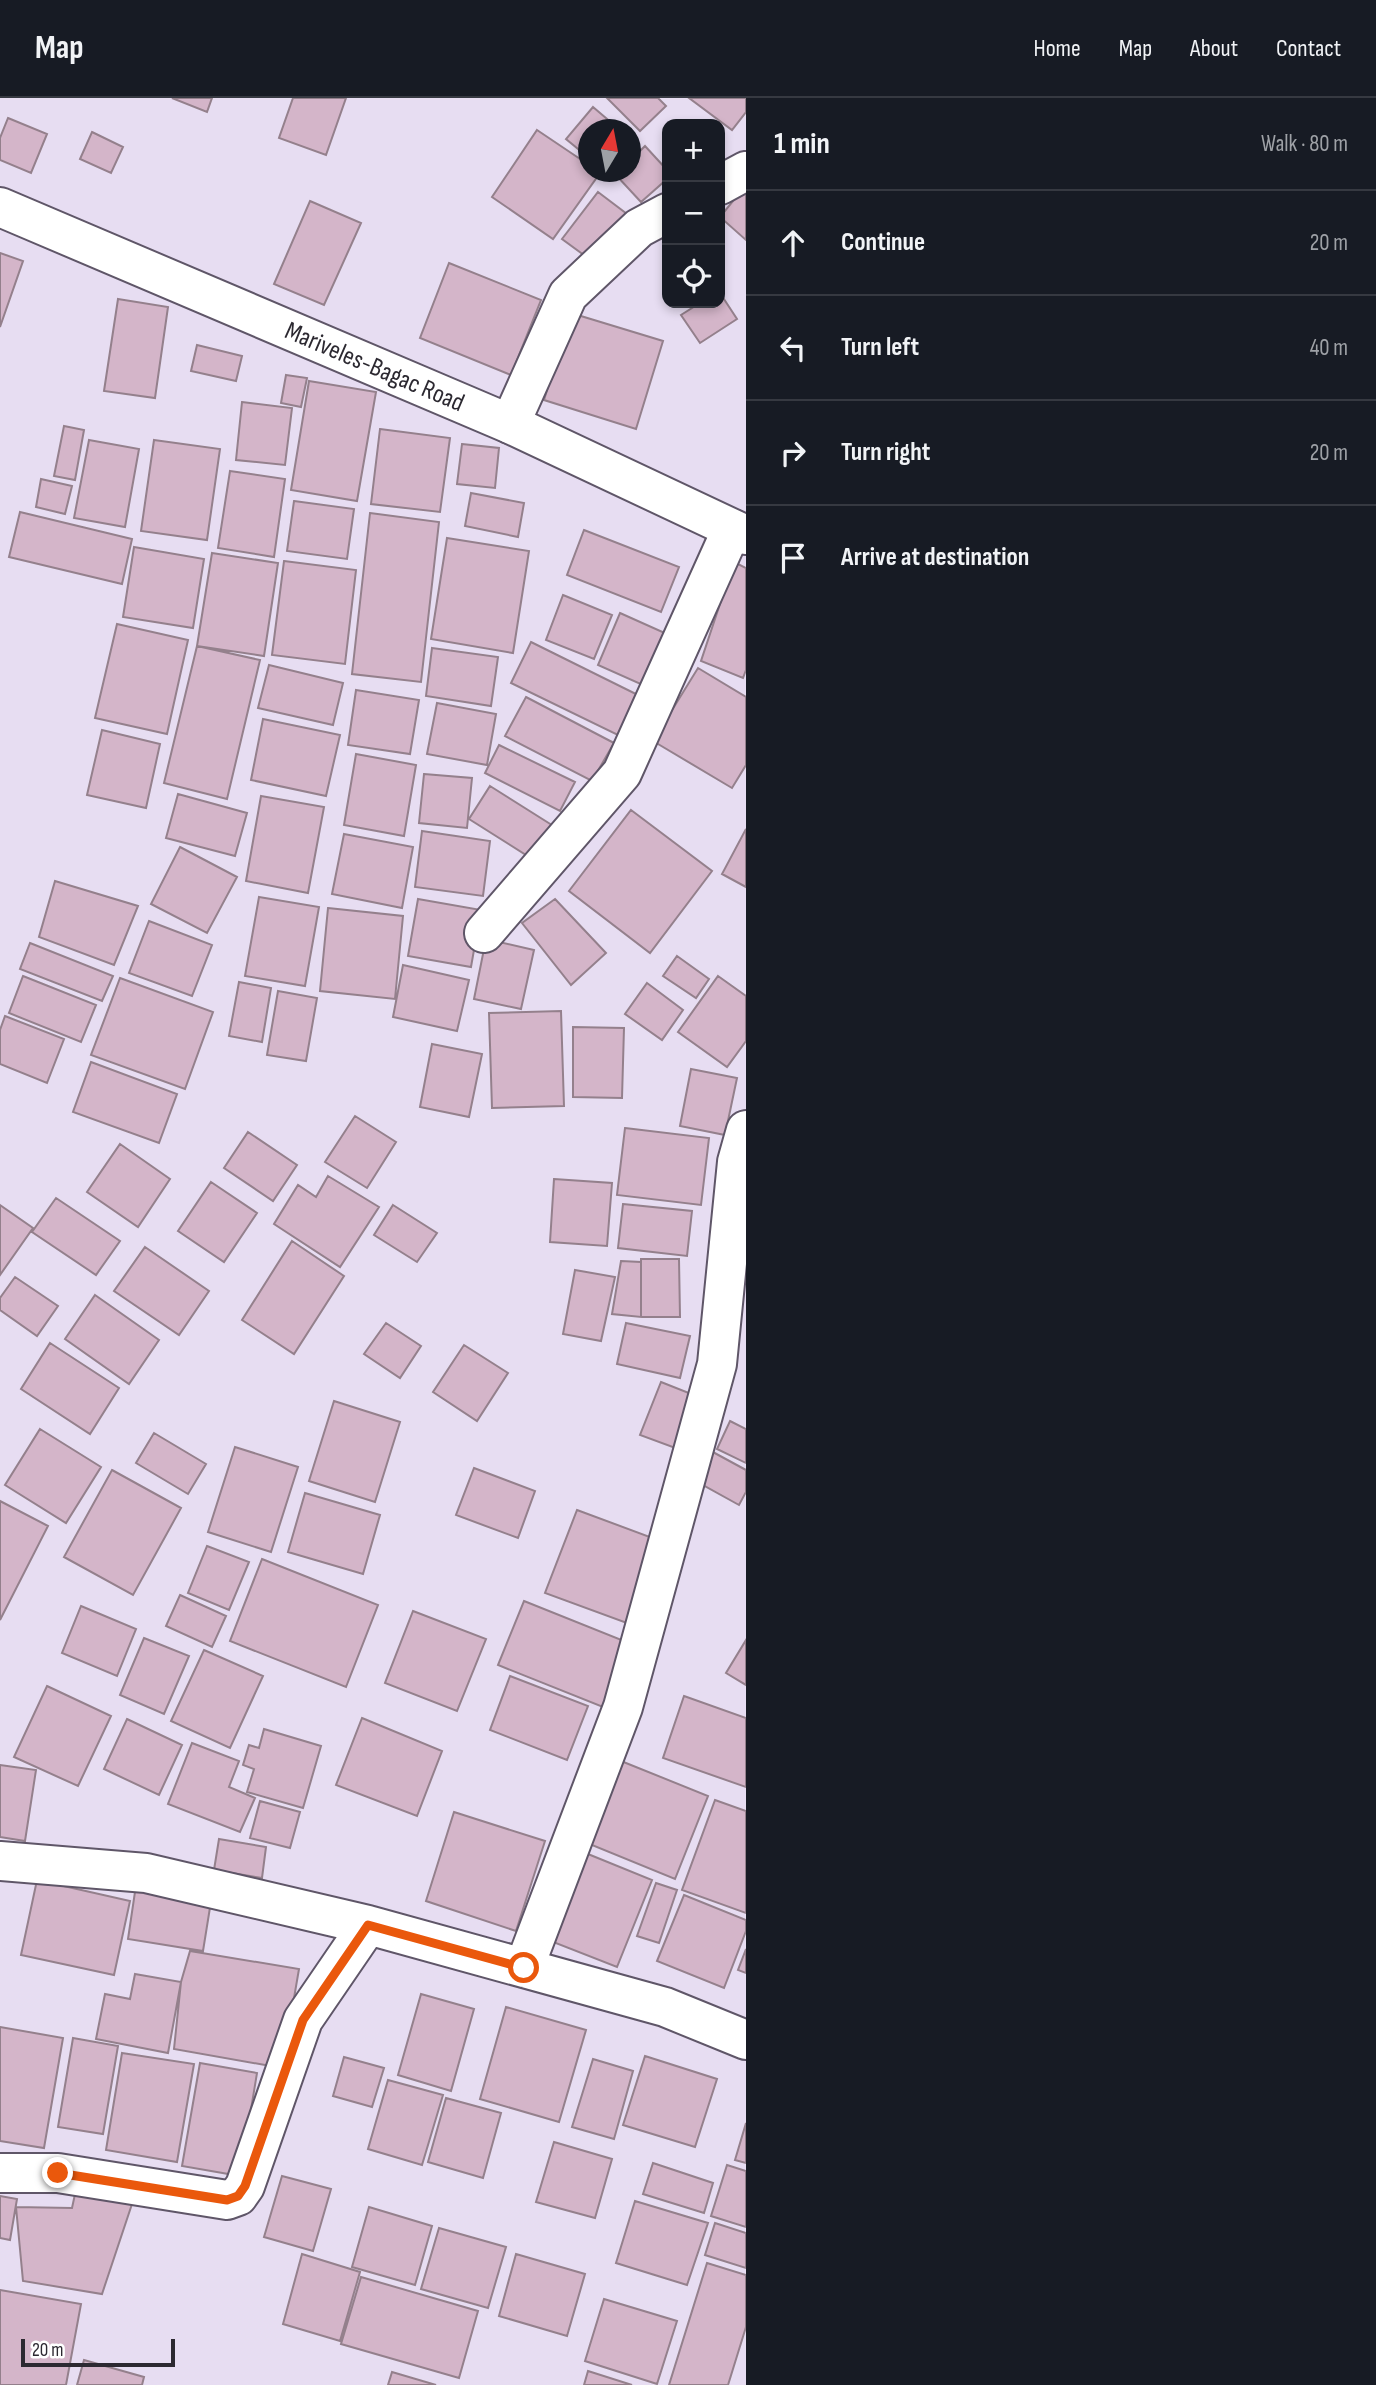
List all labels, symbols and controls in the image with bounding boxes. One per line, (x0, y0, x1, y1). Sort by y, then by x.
text: Map (35, 28, 84, 68)
text: Home (1033, 34, 1081, 63)
text: Map (1119, 34, 1152, 63)
text: About (1190, 34, 1238, 63)
text: Contact (1276, 34, 1341, 63)
north arrow (578, 119, 641, 182)
map controls (662, 119, 725, 308)
button: + (662, 119, 725, 182)
text: 1 min (774, 126, 830, 162)
text: Walk · 80 m (1261, 130, 1348, 158)
button: − (662, 182, 725, 245)
icon: ahead (774, 224, 812, 262)
text: Continue (841, 227, 925, 258)
text: 20 m (1310, 229, 1348, 257)
button: locate (662, 245, 725, 308)
street label: Mariveles-Bagac Road (280, 316, 469, 419)
icon: left (774, 329, 812, 367)
text: Turn left (841, 332, 919, 363)
text: 40 m (1310, 334, 1348, 362)
icon: right (774, 434, 812, 472)
text: Turn right (841, 437, 930, 468)
text: 20 m (1310, 439, 1348, 467)
icon: arrive (774, 539, 812, 577)
text: Arrive at destination (841, 542, 1029, 573)
route start (508, 1952, 539, 1983)
route end (42, 2157, 73, 2188)
scale bar (21, 2336, 175, 2368)
text: 20 m (32, 2339, 64, 2362)

